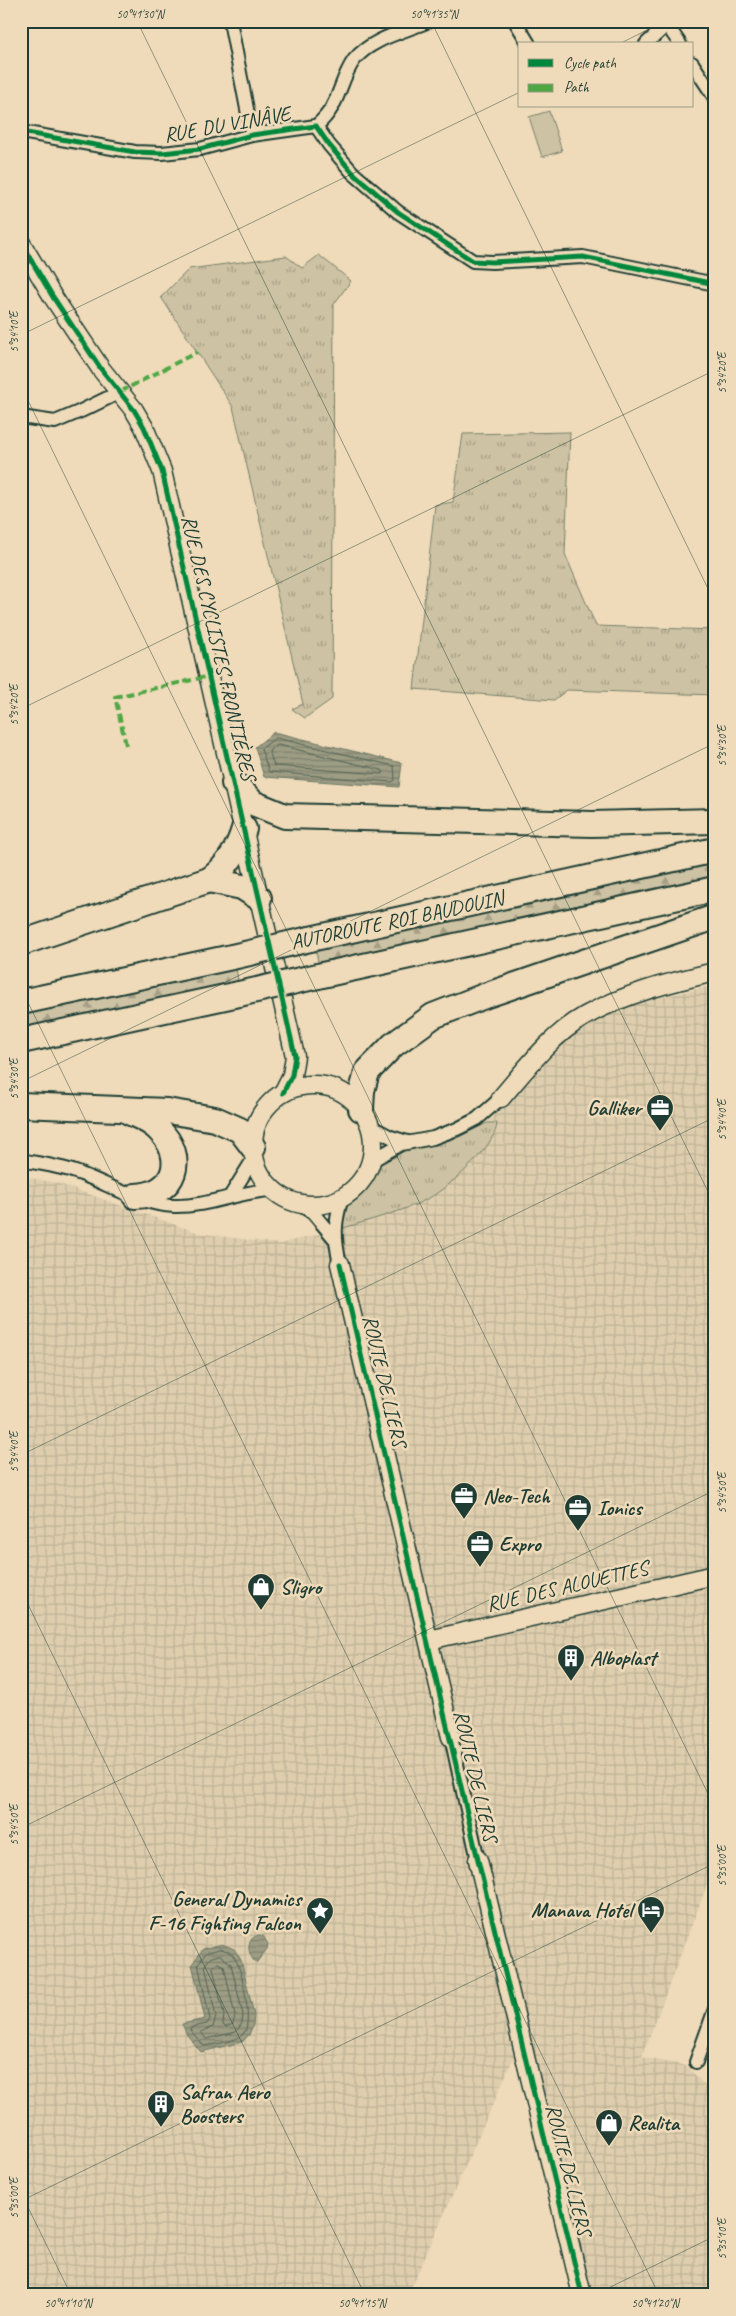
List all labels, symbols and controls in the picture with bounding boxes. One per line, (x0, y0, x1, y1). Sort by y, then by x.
text: 50°41'30"N (116, 6, 165, 22)
text: 50°41'35"N (410, 6, 459, 22)
legend (518, 42, 694, 108)
text: Cycle path (564, 54, 616, 73)
text: Path (564, 78, 590, 97)
street label: RUE DU VINÂVE (162, 100, 295, 148)
text: 5°34'10"E (6, 310, 22, 353)
text: 5°34'20"E (714, 351, 730, 394)
street label: RUE DES CYCLISTES FRONTIÈRES (176, 513, 263, 786)
text: 5°34'20"E (6, 683, 22, 726)
text: 5°34'30"E (714, 724, 730, 767)
street label: AUTOROUTE ROI BAUDOUIN (288, 884, 509, 955)
text: 5°34'30"E (6, 1057, 22, 1100)
office icon: Galliker (645, 1093, 675, 1132)
place label: Galliker (587, 1095, 643, 1121)
text: 5°34'40"E (714, 1098, 730, 1141)
street label: ROUTE DE LIERS (357, 1312, 413, 1452)
text: 5°34'40"E (6, 1430, 22, 1473)
text: 5°34'50"E (714, 1471, 730, 1514)
office icon: Neo-Tech (449, 1481, 479, 1520)
place label: Neo-Tech (483, 1483, 551, 1509)
office icon: Ionics (563, 1493, 593, 1532)
place label: Ionics (597, 1495, 644, 1521)
office icon: Expro (465, 1529, 495, 1568)
place label: Expro (499, 1531, 542, 1557)
street label: RUE DES ALOUETTES (484, 1554, 654, 1617)
shop icon: Sligro (246, 1572, 276, 1611)
place label: Sligro (280, 1574, 324, 1600)
building icon: Alboplast (556, 1643, 586, 1682)
place label: Alboplast (590, 1645, 659, 1671)
street label: ROUTE DE LIERS (448, 1707, 504, 1847)
text: 5°34'50"E (6, 1803, 22, 1846)
text: 5°35'00"E (714, 1844, 730, 1887)
place label: General Dynamics F-16 Fighting Falcon (148, 1886, 304, 1936)
hotel icon: Manava Hotel (636, 1895, 666, 1934)
place icon: General Dynamics F-16 Fighting Falcon (305, 1896, 335, 1935)
place label: Manava Hotel (531, 1897, 636, 1923)
place label: Safran Aero Boosters (180, 2079, 271, 2129)
building icon: Safran Aero Boosters (146, 2089, 176, 2128)
street label: ROUTE DE LIERS (540, 2101, 599, 2241)
shop icon: Realita (594, 2108, 624, 2147)
place label: Realita (628, 2110, 681, 2136)
text: 5°35'00"E (6, 2176, 22, 2219)
text: 5°35'10"E (714, 2217, 730, 2260)
text: 50°41'10"N (44, 2295, 93, 2311)
text: 50°41'15"N (338, 2295, 387, 2311)
text: 50°41'20"N (631, 2295, 680, 2311)

